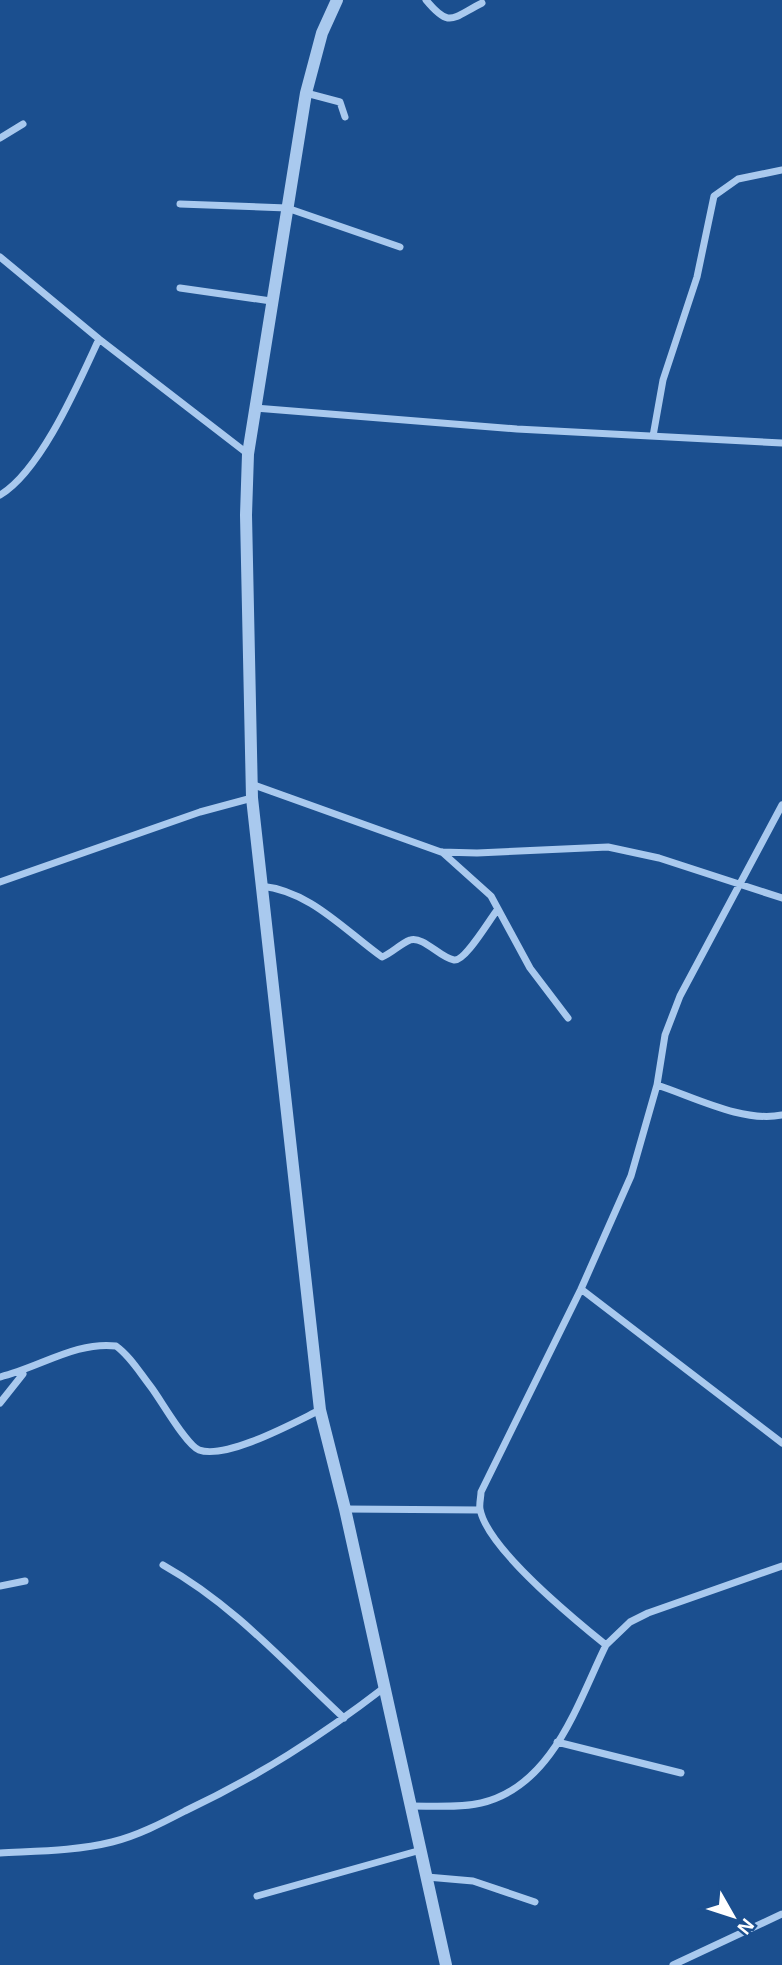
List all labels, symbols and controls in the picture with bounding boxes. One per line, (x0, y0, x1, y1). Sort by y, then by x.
north arrow (698, 1881, 768, 1951)
text: N (733, 1914, 758, 1938)

